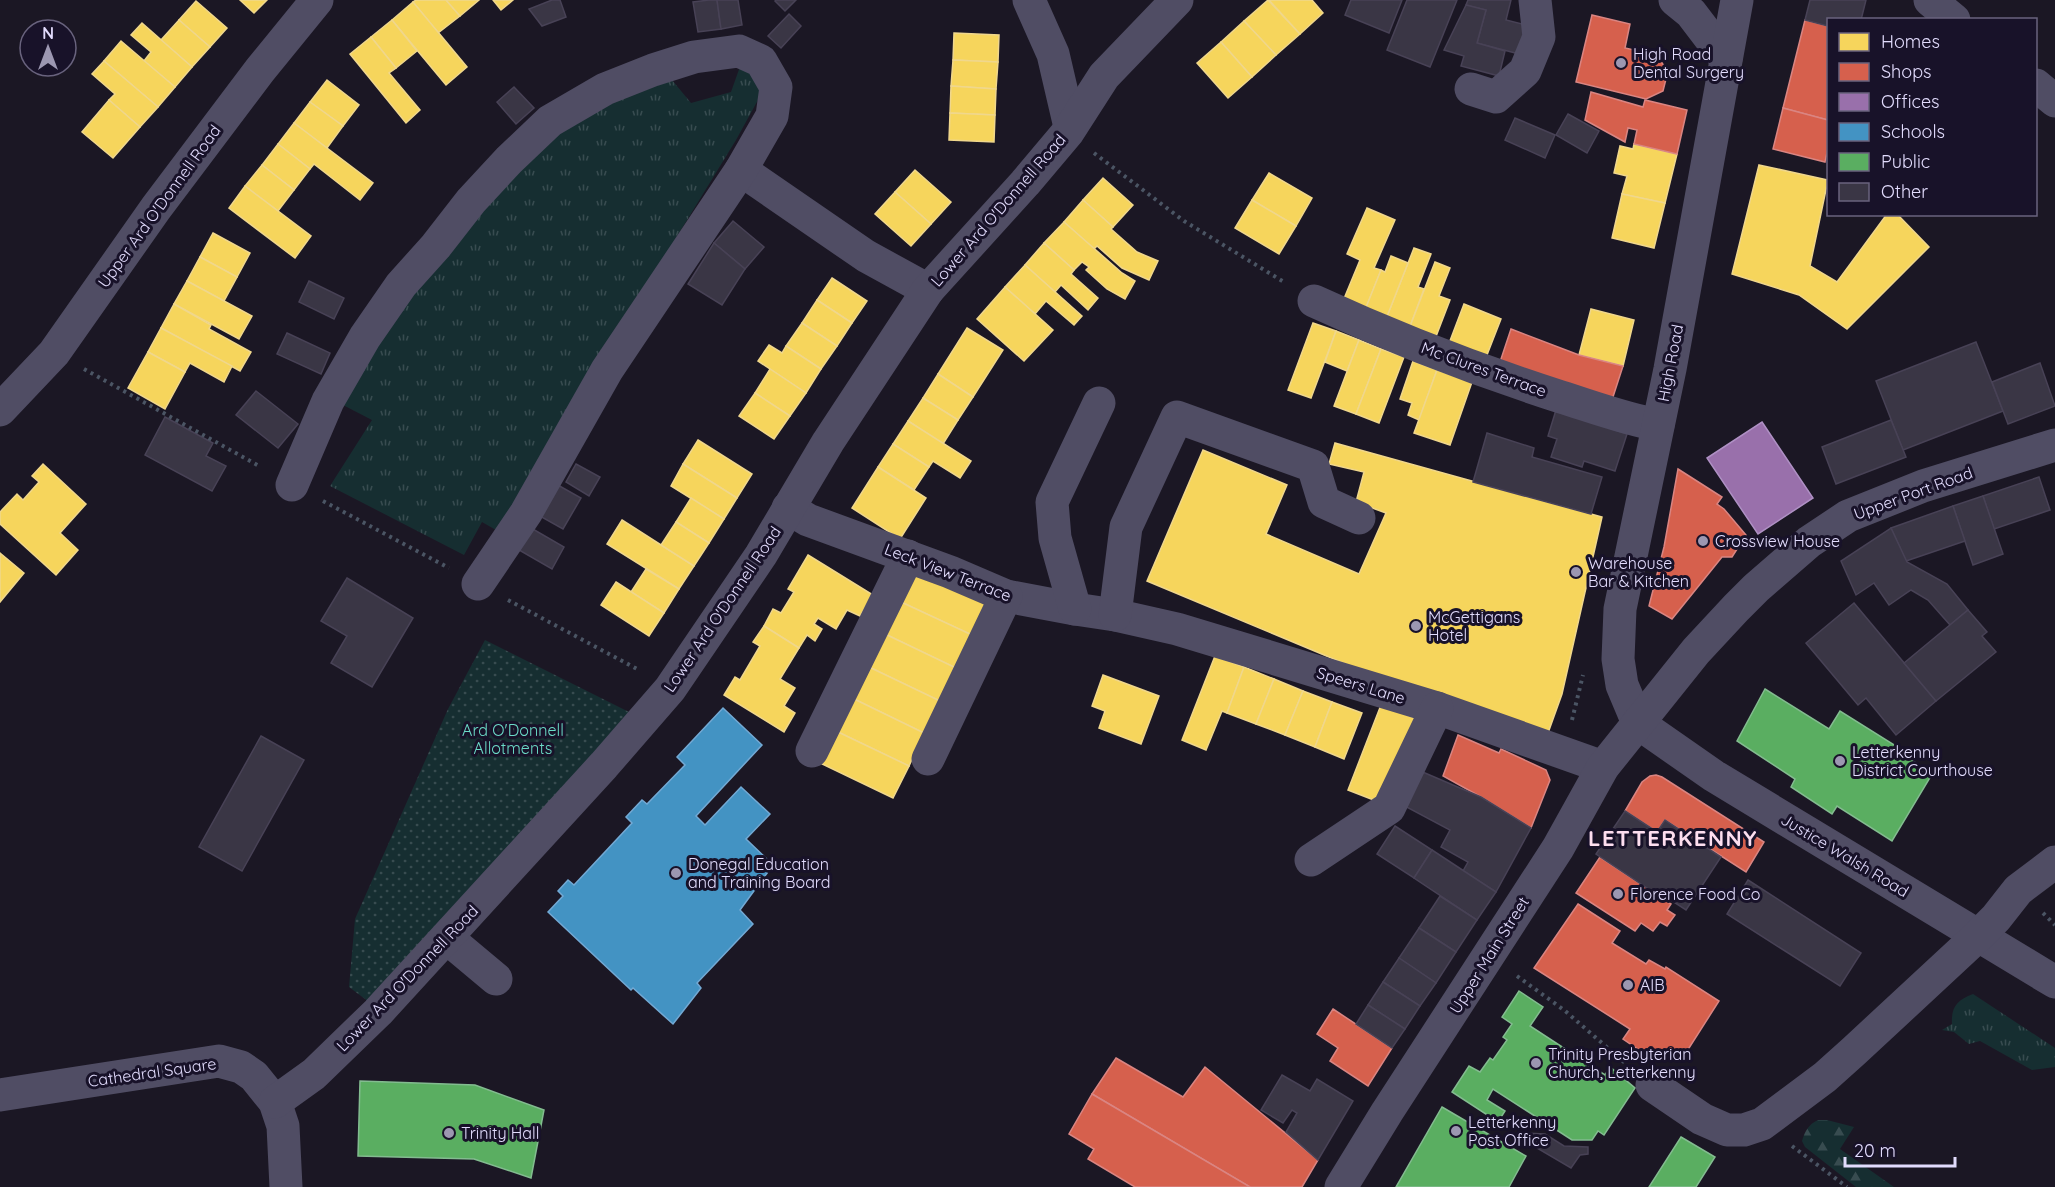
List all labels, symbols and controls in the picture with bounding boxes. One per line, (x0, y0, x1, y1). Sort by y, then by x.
north arrow (18, 18, 78, 78)
legend (1827, 18, 2037, 216)
text: N (42, 23, 54, 43)
text: Homes (1881, 30, 1940, 53)
place label: High Road Dental Surgery (1633, 44, 1744, 82)
marker: High Road Dental Surgery (1614, 56, 1628, 70)
text: Shops (1881, 60, 1932, 83)
text: Offices (1881, 90, 1940, 113)
text: Schools (1881, 120, 1945, 143)
street label: Upper Ard O'Donnell Road (93, 121, 225, 291)
street label: Lower Ard O'Donnell Road (926, 130, 1070, 290)
text: Public (1881, 150, 1930, 173)
text: Other (1881, 180, 1928, 203)
street label: High Road (1653, 323, 1687, 403)
street label: Mc Clures Terrace (1419, 337, 1549, 401)
street label: Upper Port Road (1851, 462, 1975, 524)
street label: Lower Ard O'Donnell Road (659, 522, 785, 696)
place label: Crossview House (1715, 531, 1840, 551)
marker: Crossview House (1696, 534, 1710, 548)
street label: Leck View Terrace (882, 539, 1014, 605)
place label: Warehouse Bar & Kitchen (1588, 553, 1689, 591)
marker: Warehouse Bar & Kitchen (1569, 565, 1583, 579)
place label: McGettigans Hotel (1428, 607, 1520, 645)
marker: McGettigans Hotel (1409, 619, 1423, 633)
street label: Speers Lane (1314, 662, 1408, 708)
park label: Ard O'Donnell Allotments (462, 720, 564, 758)
place label: Letterkenny District Courthouse (1852, 742, 1993, 780)
marker: Letterkenny District Courthouse (1833, 754, 1847, 768)
street label: Justice Walsh Road (1777, 809, 1913, 901)
district label: LETTERKENNY (1588, 824, 1758, 852)
place label: Donegal Education and Training Board (688, 854, 830, 892)
marker: Donegal Education and Training Board (669, 866, 683, 880)
place label: Florence Food Co (1630, 884, 1760, 904)
marker: Florence Food Co (1611, 887, 1625, 901)
street label: Upper Main Street (1445, 893, 1533, 1017)
street label: Lower Ard O'Donnell Road (332, 901, 482, 1055)
place label: AIB (1640, 975, 1665, 995)
marker: AIB (1621, 978, 1635, 992)
place label: Trinity Presbyterian Church, Letterkenny (1548, 1044, 1696, 1082)
street label: Cathedral Square (87, 1053, 217, 1091)
marker: Trinity Presbyterian Church, Letterkenny (1529, 1056, 1543, 1070)
place label: Letterkenny Post Office (1468, 1112, 1556, 1150)
place label: Trinity Hall (461, 1123, 539, 1143)
marker: Letterkenny Post Office (1449, 1124, 1463, 1138)
marker: Trinity Hall (442, 1126, 456, 1140)
scale bar (1845, 1130, 1954, 1168)
text: 20 m (1854, 1139, 1896, 1162)

